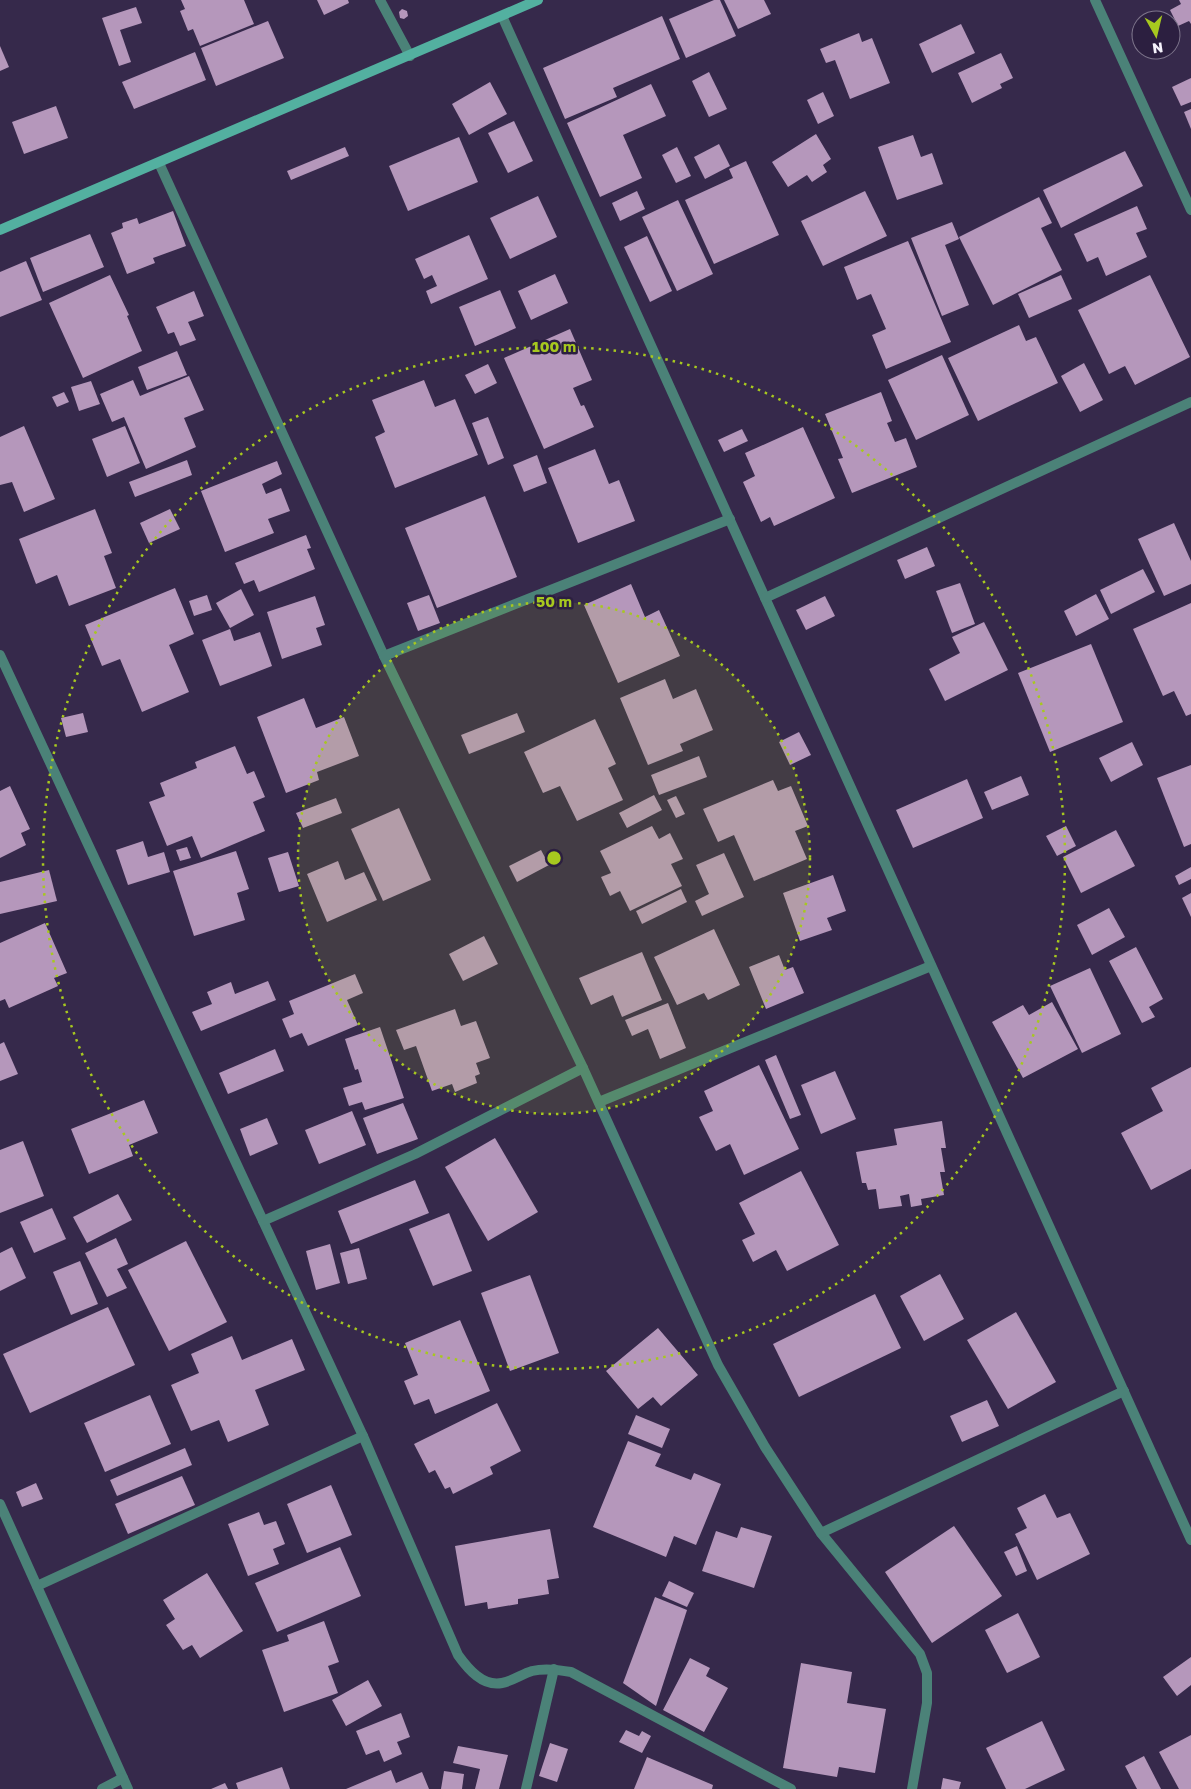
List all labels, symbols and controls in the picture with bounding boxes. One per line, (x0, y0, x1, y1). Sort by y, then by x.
north arrow (1131, 10, 1181, 60)
text: N (1151, 39, 1164, 58)
text: 100 m (532, 337, 576, 355)
text: 50 m (536, 592, 572, 610)
centre of rings (545, 849, 563, 867)

